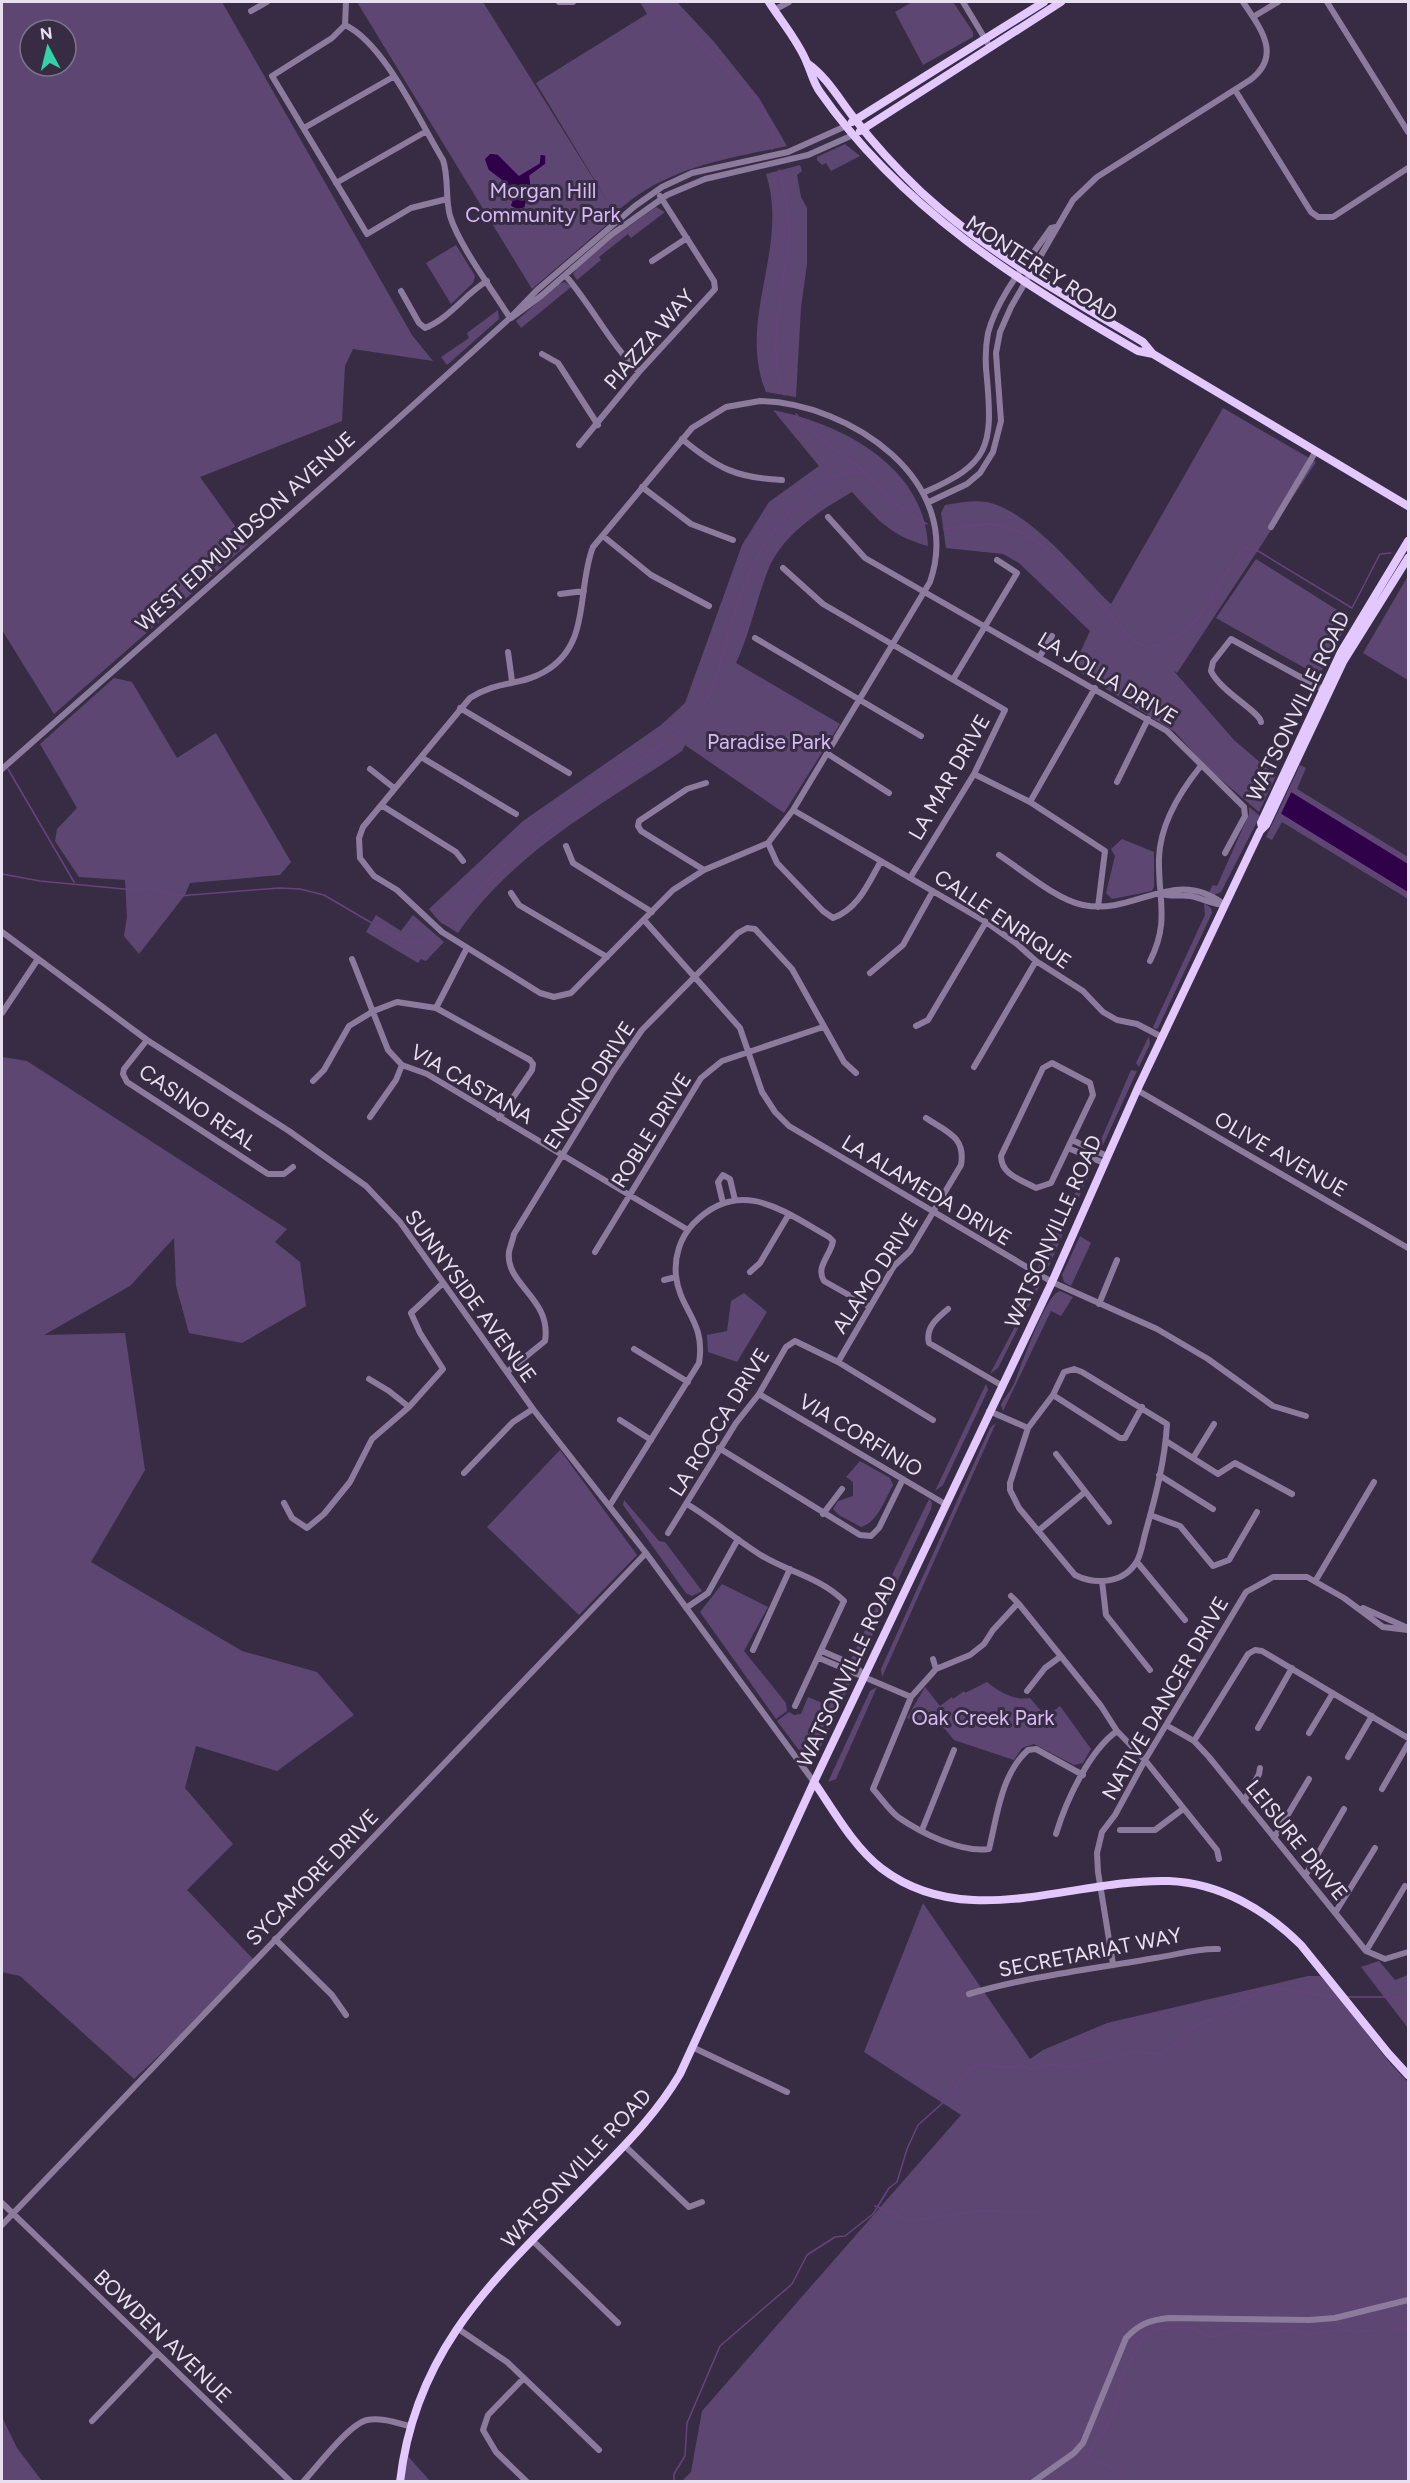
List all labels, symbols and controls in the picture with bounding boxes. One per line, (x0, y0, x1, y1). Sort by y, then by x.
north arrow (18, 18, 78, 78)
text: N (39, 23, 54, 44)
park label: Morgan Hill Community Park (465, 178, 622, 227)
street label: MONTEREY ROAD (961, 210, 1123, 326)
street label: PIAZZA WAY (599, 284, 699, 394)
street label: WEST EDMUNDSON AVENUE (130, 426, 360, 636)
street label: WATSONVILLE ROAD (1241, 607, 1355, 805)
street label: LA JOLLA DRIVE (1033, 626, 1183, 730)
street label: LA MAR DRIVE (903, 710, 995, 844)
park label: Paradise Park (707, 729, 832, 754)
street label: CALLE ENRIQUE (930, 864, 1076, 974)
street label: ENCINO DRIVE (538, 1016, 640, 1154)
street label: VIA CASTANA (407, 1039, 537, 1129)
street label: CASINO REAL (134, 1058, 262, 1156)
street label: ROBLE DRIVE (606, 1068, 696, 1192)
street label: OLIVE AVENUE (1210, 1106, 1352, 1202)
street label: LA ALAMEDA DRIVE (837, 1129, 1017, 1251)
street label: WATSONVILLE ROAD (999, 1131, 1107, 1331)
street label: SUNNYSIDE AVENUE (400, 1205, 542, 1387)
street label: ALAMO DRIVE (827, 1208, 923, 1338)
street label: LA ROCCA DRIVE (663, 1343, 775, 1501)
street label: VIA CORFINIO (795, 1388, 927, 1482)
street label: WATSONVILLE ROAD (792, 1571, 902, 1771)
street label: NATIVE DANCER DRIVE (1096, 1592, 1234, 1804)
park label: Oak Creek Park (912, 1705, 1055, 1730)
street label: LEISURE DRIVE (1241, 1775, 1353, 1905)
street label: SYCAMORE DRIVE (240, 1804, 384, 1950)
street label: SECRETARIAT WAY (996, 1922, 1184, 1982)
street label: WATSONVILLE ROAD (496, 2083, 656, 2253)
street label: BOWDEN AVENUE (89, 2264, 237, 2408)

